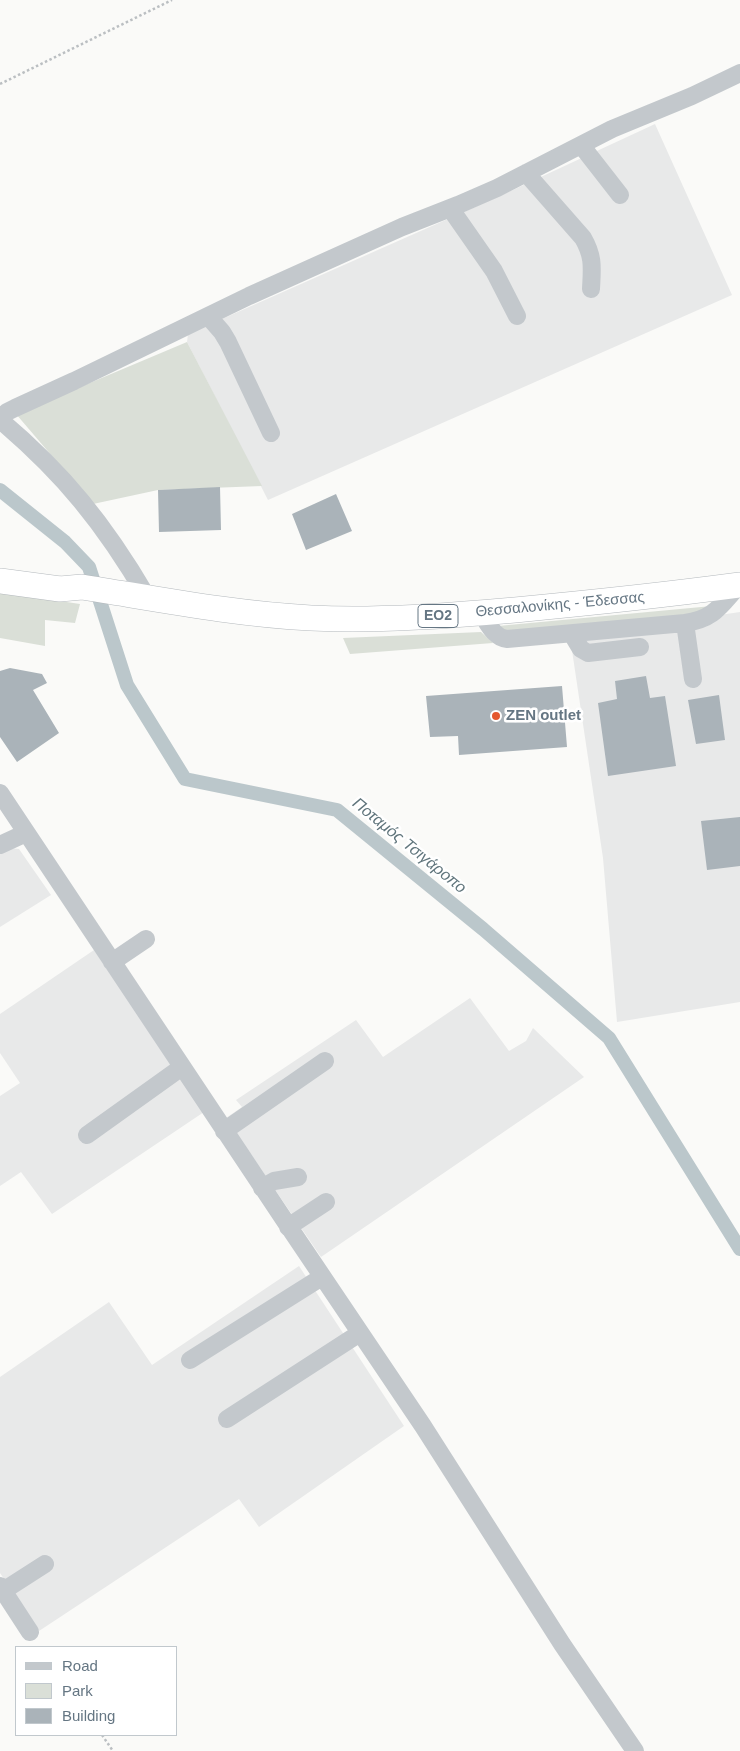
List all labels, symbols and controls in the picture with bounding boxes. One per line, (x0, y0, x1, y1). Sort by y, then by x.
street label: Θεσσαλονίκης - Έδεσσας (475, 589, 645, 621)
road number: ΕΟ2 (418, 604, 458, 628)
place label: ZEN outlet (506, 707, 581, 725)
marker: ZEN outlet (490, 710, 502, 722)
water label: Ποταμός Τσιγάροπο (348, 794, 470, 898)
legend (15, 1646, 178, 1736)
text: Road (62, 1657, 98, 1674)
text: Park (62, 1682, 93, 1699)
text: Building (62, 1707, 115, 1724)

